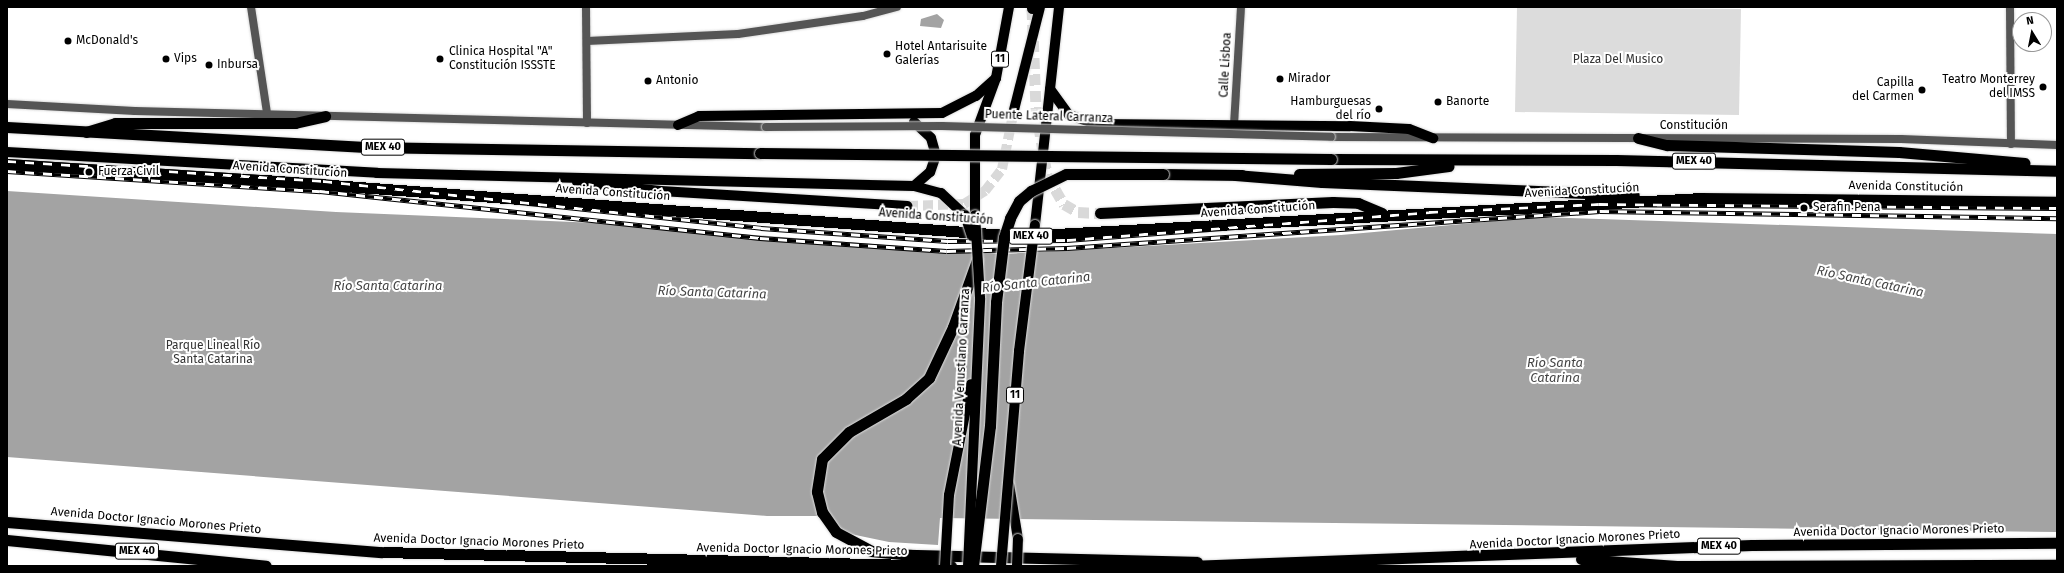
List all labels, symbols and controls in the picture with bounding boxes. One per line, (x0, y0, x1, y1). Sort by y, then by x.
north arrow (2012, 12, 2052, 52)
text: N (2025, 14, 2035, 28)
street label: Calle Lisboa (1217, 32, 1235, 98)
place label: McDonald's (76, 34, 138, 48)
marker: McDonald's (63, 36, 73, 46)
place label: Hotel Antarisuite Galerías (895, 40, 987, 68)
place label: Clinica Hospital "A" Constitución ISSSTE (449, 45, 556, 73)
marker: Hotel Antarisuite Galerías (882, 49, 892, 59)
road number: 11 (990, 50, 1010, 68)
place label: Vips (174, 52, 197, 66)
marker: Clinica Hospital "A" Constitución ISSSTE (434, 53, 446, 65)
park label: Plaza Del Musico (1573, 53, 1663, 67)
marker: Vips (161, 54, 171, 64)
place label: Inbursa (217, 58, 258, 72)
marker: Inbursa (204, 60, 214, 70)
place label: Mirador (1288, 72, 1330, 86)
place label: Teatro Monterrey del IMSS (1942, 73, 2035, 101)
place label: Antonio (656, 74, 698, 88)
marker: Mirador (1275, 74, 1285, 84)
marker: Antonio (643, 76, 653, 86)
place label: Capilla del Carmen (1852, 76, 1914, 104)
marker: Teatro Monterrey del IMSS (2038, 82, 2048, 92)
marker: Capilla del Carmen (1917, 85, 1927, 95)
place label: Hamburguesas del río (1290, 95, 1371, 123)
place label: Banorte (1446, 95, 1489, 109)
marker: Banorte (1433, 97, 1443, 107)
marker: Hamburguesas del río (1374, 104, 1384, 114)
street label: Puente Lateral Carranza (984, 108, 1114, 126)
street label: Constitución (1660, 119, 1728, 133)
road number: MEX 40 (360, 138, 406, 156)
road number: MEX 40 (1671, 152, 1717, 170)
street label: Avenida Constitución (232, 159, 348, 181)
place label: Fuerza Civil (98, 165, 159, 179)
marker: Fuerza Civil (83, 166, 95, 178)
street label: Avenida Constitución (1848, 179, 1964, 195)
street label: Avenida Constitución (1524, 181, 1640, 201)
street label: Avenida Constitución (555, 182, 671, 204)
street label: Avenida Constitución (1200, 199, 1316, 221)
place label: Serafin Pena (1813, 201, 1881, 215)
marker: Serafin Pena (1798, 202, 1810, 214)
street label: Avenida Constitución (878, 206, 994, 228)
road number: MEX 40 (1008, 227, 1054, 245)
water label: Río Santa Catarina (1815, 263, 1925, 301)
water label: Río Santa Catarina (981, 270, 1091, 296)
water label: Río Santa Catarina (334, 278, 442, 294)
water label: Río Santa Catarina (657, 283, 767, 303)
street label: Avenida Venustiano Carranza (951, 288, 973, 446)
park label: Parque Lineal Río Santa Catarina (166, 339, 260, 367)
water label: Río Santa Catarina (1527, 356, 1583, 387)
road number: 11 (1005, 386, 1025, 404)
street label: Avenida Doctor Ignacio Morones Prieto (50, 505, 262, 537)
street label: Avenida Doctor Ignacio Morones Prieto (1793, 522, 2005, 540)
street label: Avenida Doctor Ignacio Morones Prieto (1469, 527, 1681, 553)
street label: Avenida Doctor Ignacio Morones Prieto (373, 531, 585, 553)
road number: MEX 40 (1696, 537, 1742, 555)
street label: Avenida Doctor Ignacio Morones Prieto (696, 541, 908, 559)
road number: MEX 40 (114, 542, 160, 560)

